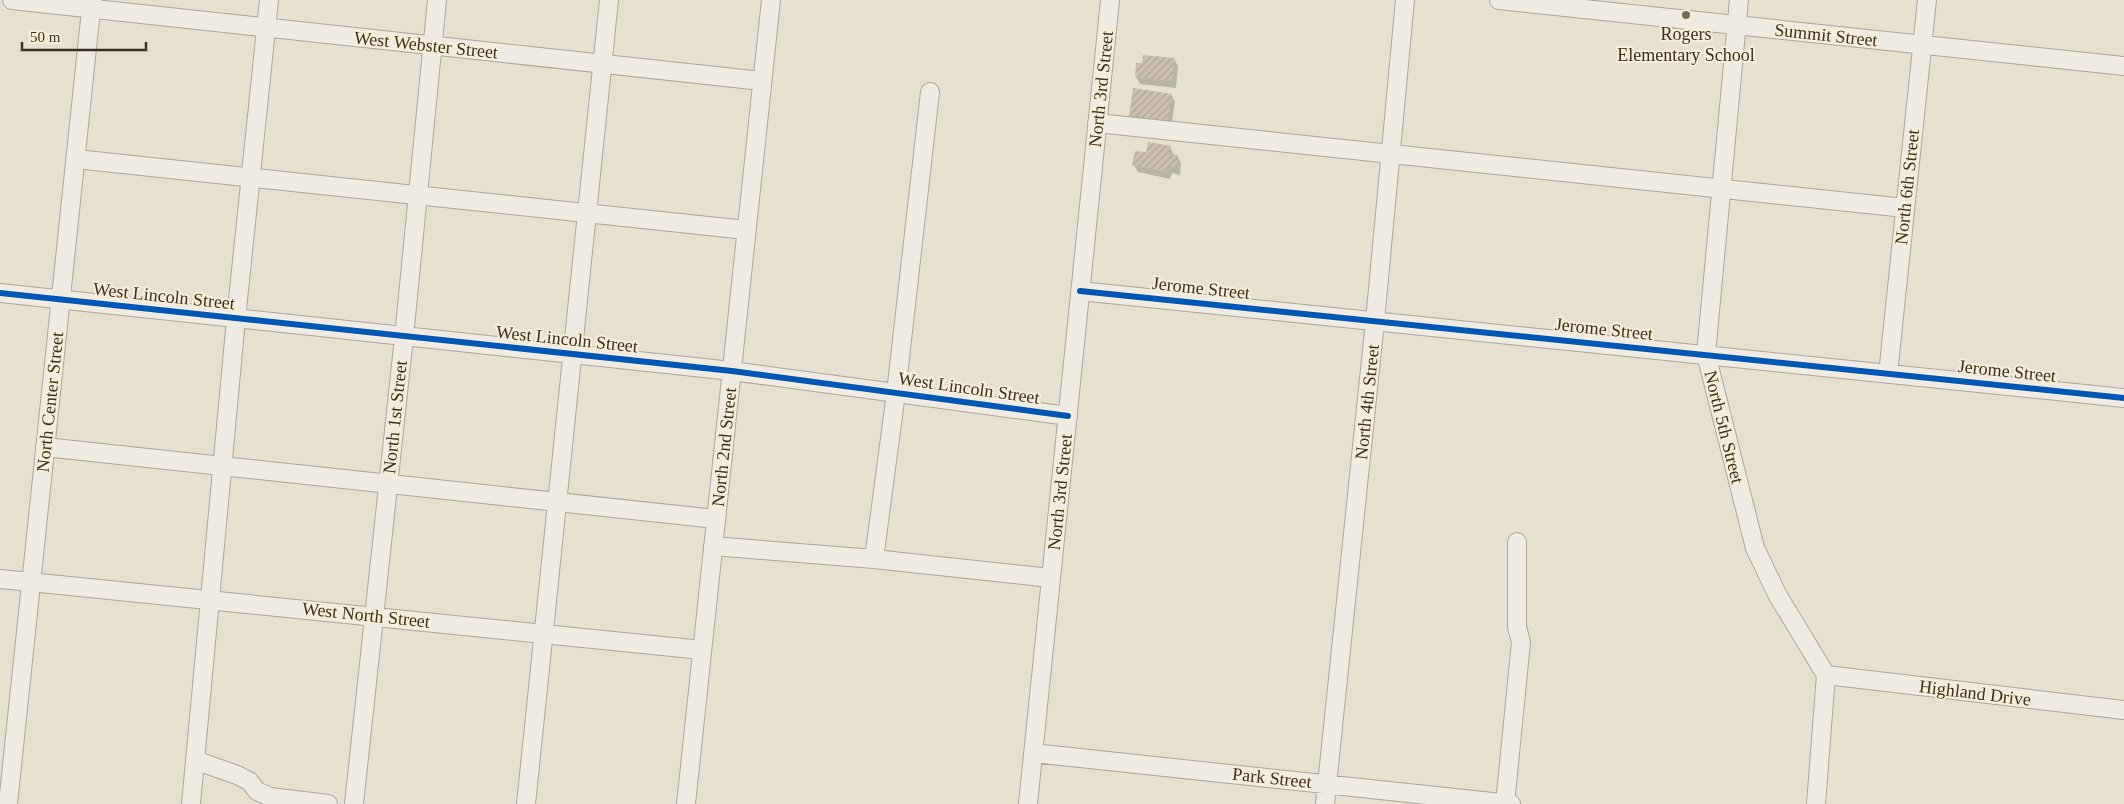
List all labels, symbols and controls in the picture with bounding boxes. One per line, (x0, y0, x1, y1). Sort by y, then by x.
marker: Rogers Elementary School (1680, 9, 1692, 21)
scale bar (22, 20, 146, 52)
street label: Summit Street (1773, 20, 1879, 50)
place label: Rogers Elementary School (1617, 24, 1755, 65)
street label: West Webster Street (353, 27, 499, 63)
text: 50 m (30, 29, 61, 45)
street label: North 3rd Street (1085, 30, 1117, 148)
street label: North 6th Street (1891, 128, 1923, 246)
street label: Jerome Street (1151, 273, 1251, 303)
street label: West Lincoln Street (92, 279, 236, 313)
street label: Jerome Street (1554, 314, 1654, 344)
street label: West Lincoln Street (495, 322, 639, 356)
street label: North Center Street (33, 331, 67, 473)
street label: North 4th Street (1351, 343, 1383, 461)
street label: Jerome Street (1957, 356, 2057, 386)
street label: North 1st Street (379, 359, 411, 475)
street label: West Lincoln Street (897, 368, 1041, 408)
street label: North 5th Street (1700, 368, 1748, 486)
street label: North 2nd Street (708, 386, 740, 508)
street label: North 3rd Street (1044, 433, 1076, 551)
street label: West North Street (301, 598, 431, 632)
street label: Highland Drive (1918, 676, 2032, 710)
street label: Park Street (1231, 764, 1313, 792)

